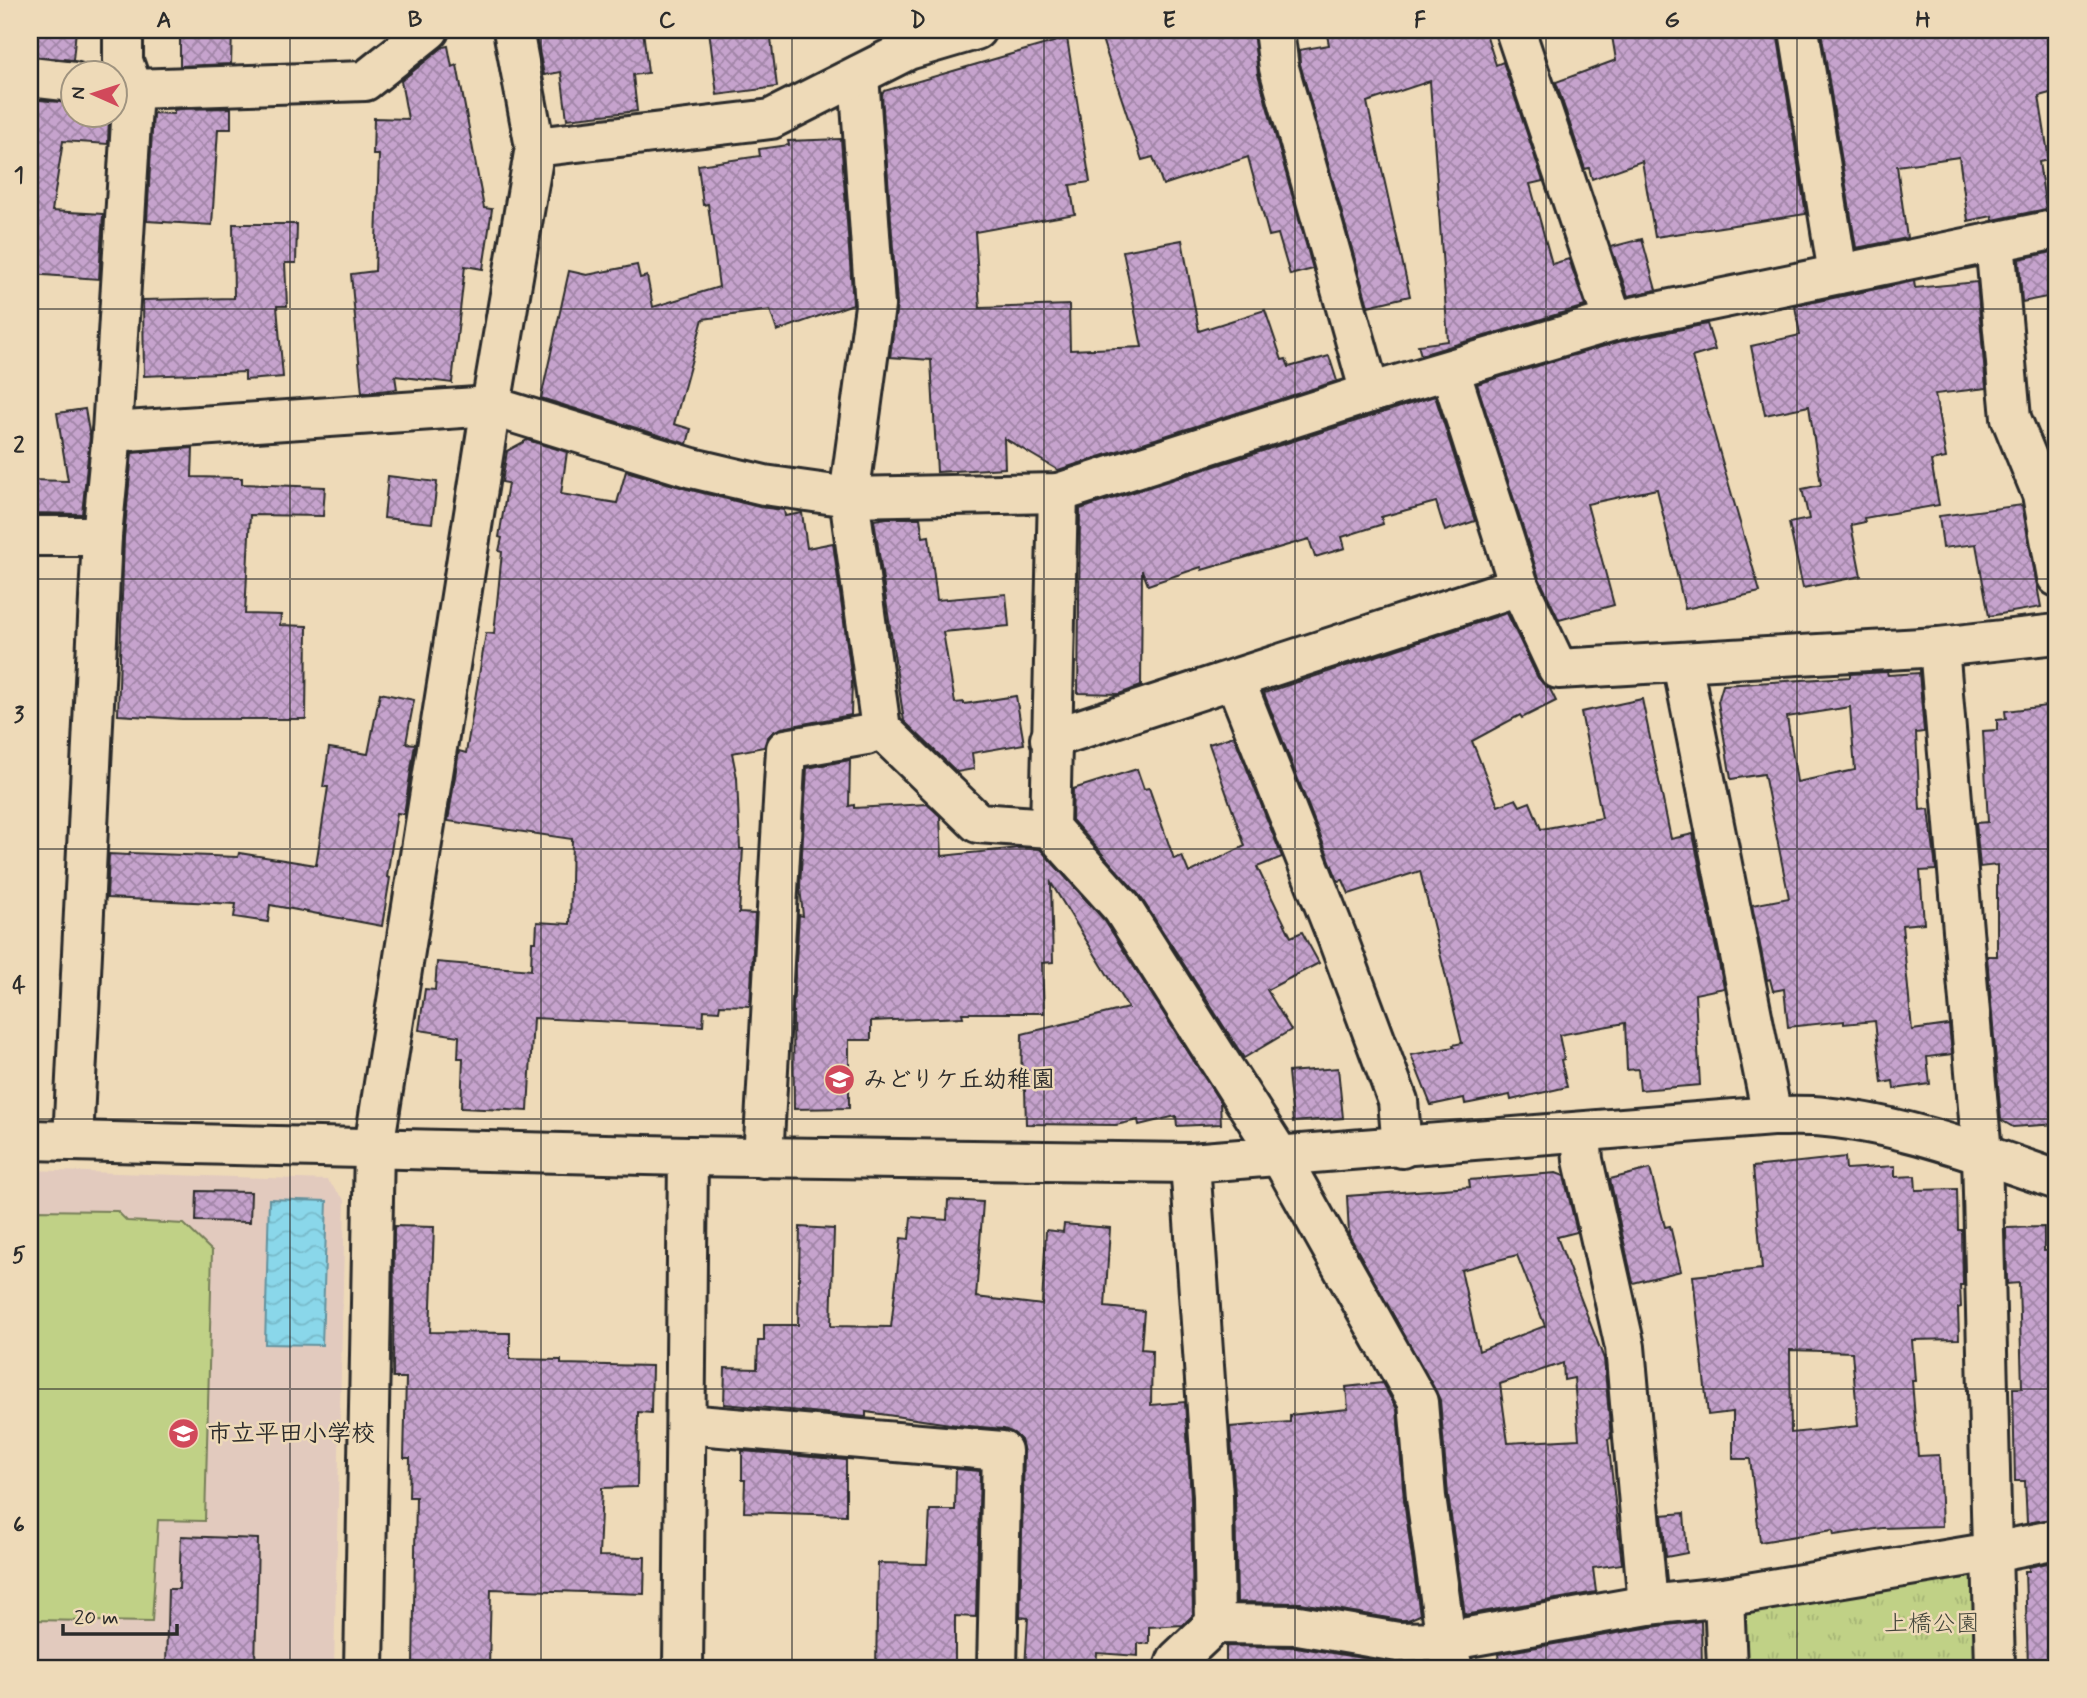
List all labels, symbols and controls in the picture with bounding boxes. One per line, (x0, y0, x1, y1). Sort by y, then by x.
text: A (156, 6, 172, 36)
text: B (408, 6, 423, 36)
text: C (659, 6, 676, 36)
text: D (910, 6, 926, 36)
text: E (1162, 6, 1176, 36)
text: F (1414, 6, 1426, 36)
text: G (1664, 6, 1680, 36)
text: H (1915, 6, 1931, 36)
north arrow (60, 60, 130, 130)
text: N (66, 86, 91, 100)
text: 1 (14, 161, 24, 191)
text: 2 (13, 431, 25, 461)
text: 3 (14, 701, 25, 731)
text: 4 (12, 971, 26, 1001)
school or university icon: みどりケ丘幼稚園 (823, 1063, 857, 1097)
place label: みどりケ丘幼稚園 (863, 1065, 1055, 1096)
text: 5 (12, 1241, 26, 1271)
school or university icon: 市立平田小学校 (167, 1417, 201, 1451)
place label: 市立平田小学校 (207, 1419, 375, 1450)
text: 6 (13, 1511, 25, 1541)
scale bar (63, 1593, 177, 1637)
text: 20 m (74, 1604, 119, 1632)
park label: 上橋公園 (1884, 1609, 1980, 1640)

